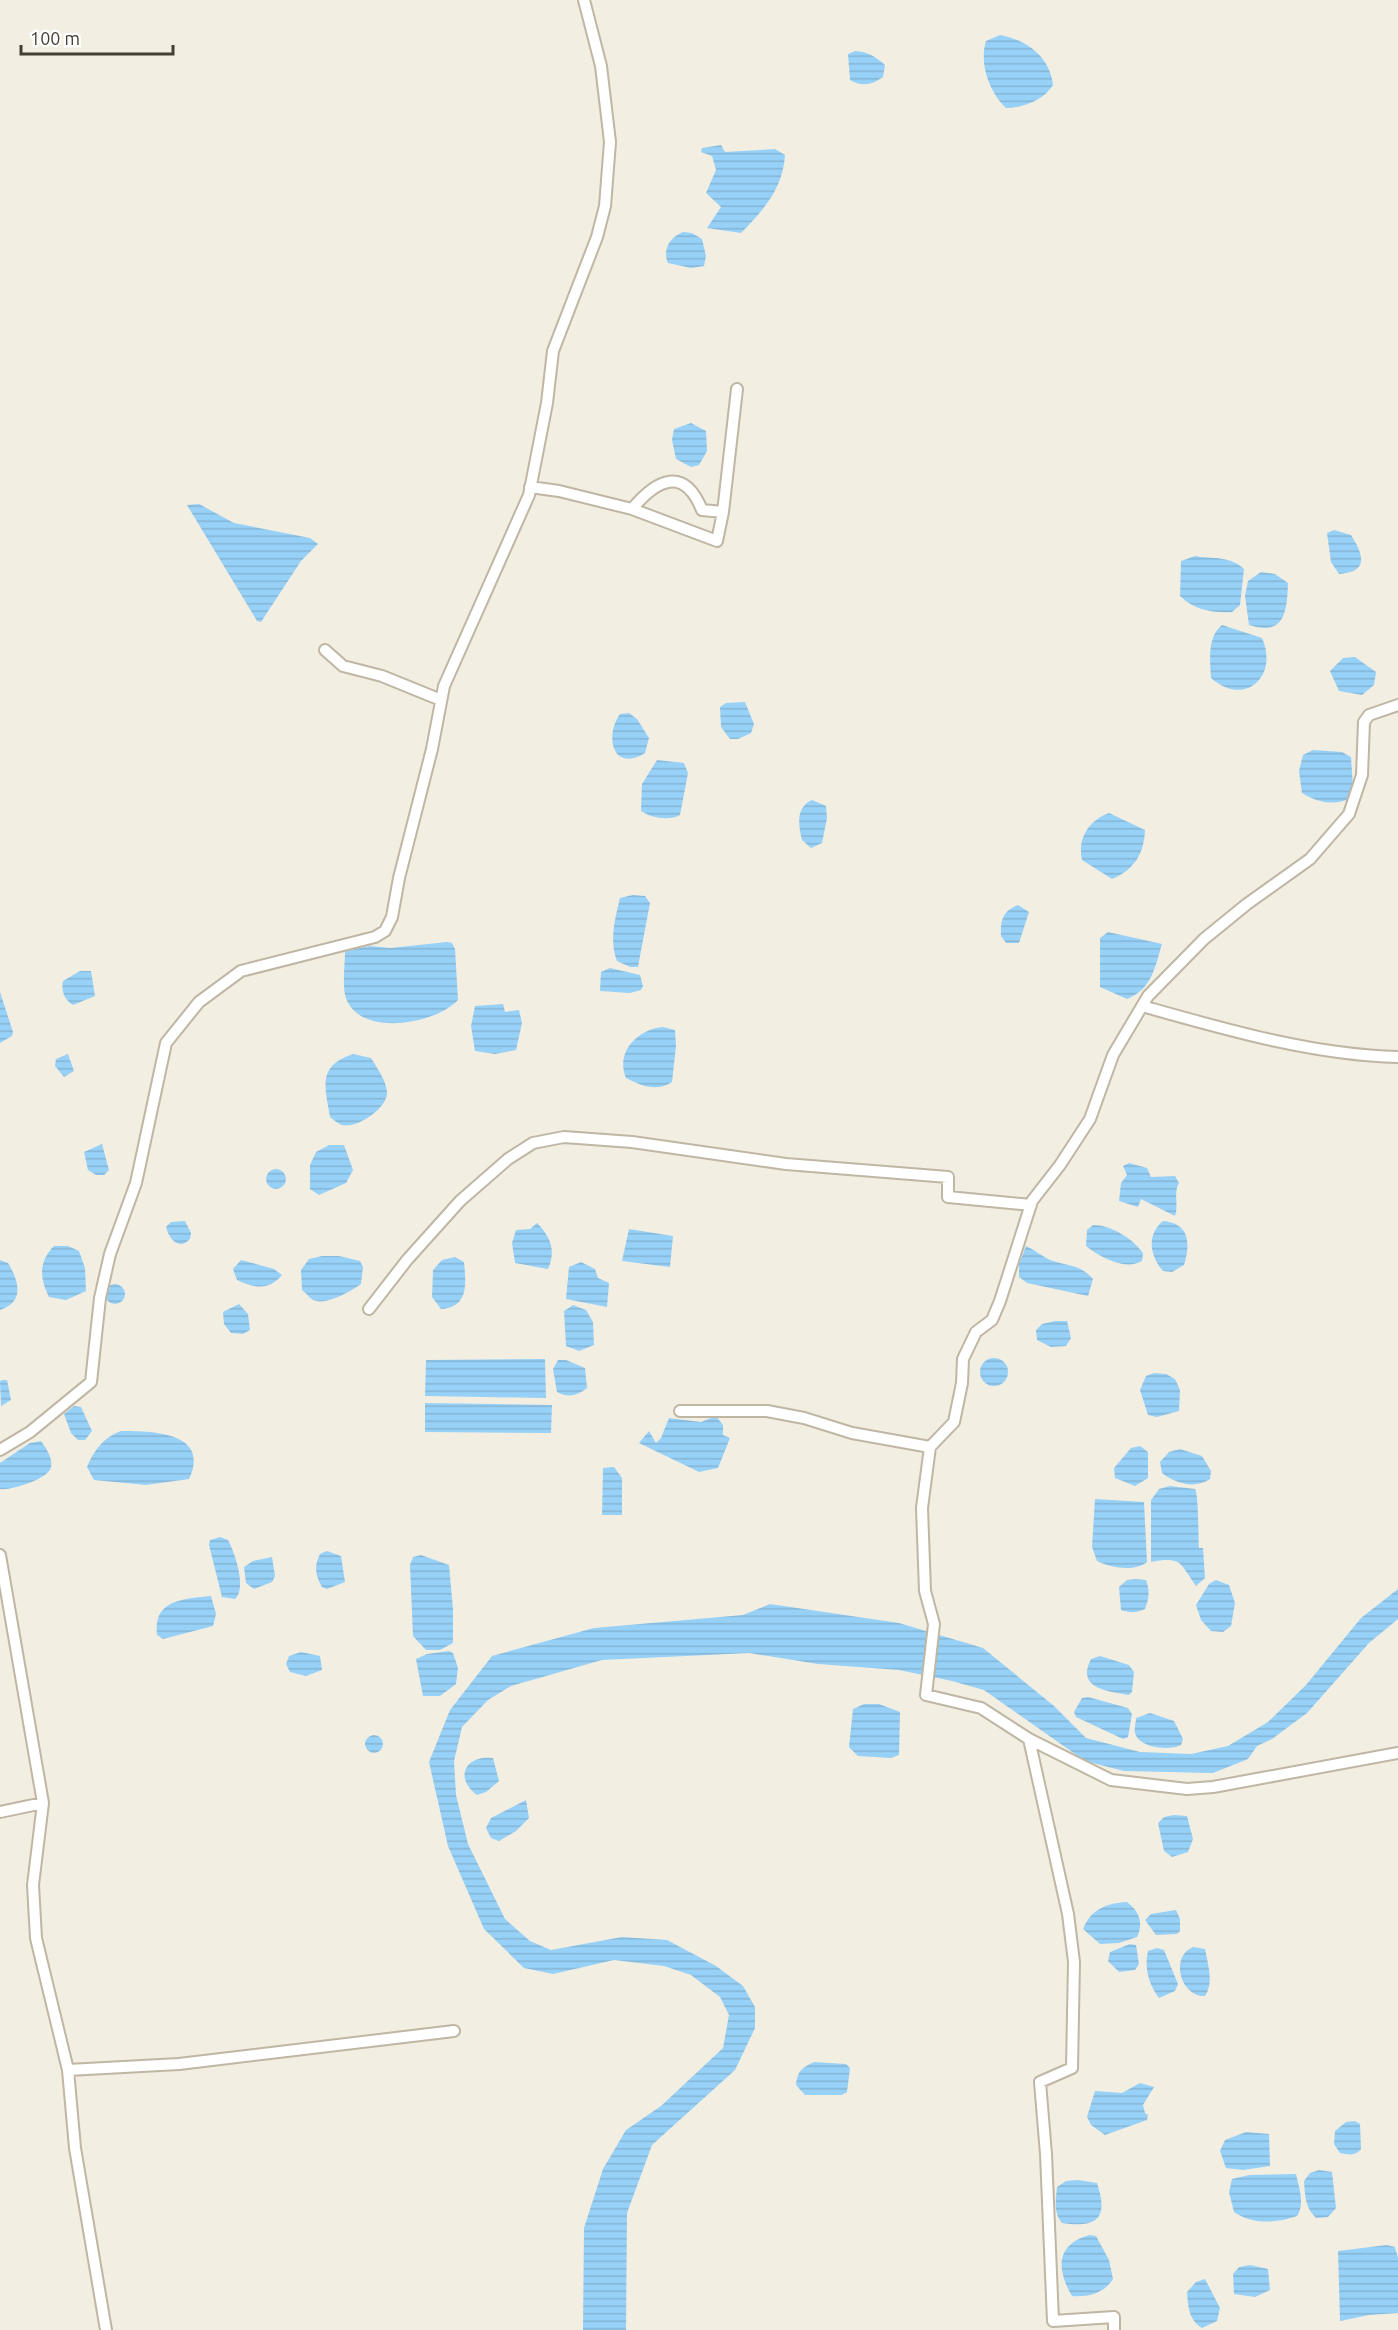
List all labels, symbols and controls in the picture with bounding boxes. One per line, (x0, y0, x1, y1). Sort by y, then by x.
scale bar (21, 18, 172, 56)
text: 100 m (30, 28, 80, 48)

